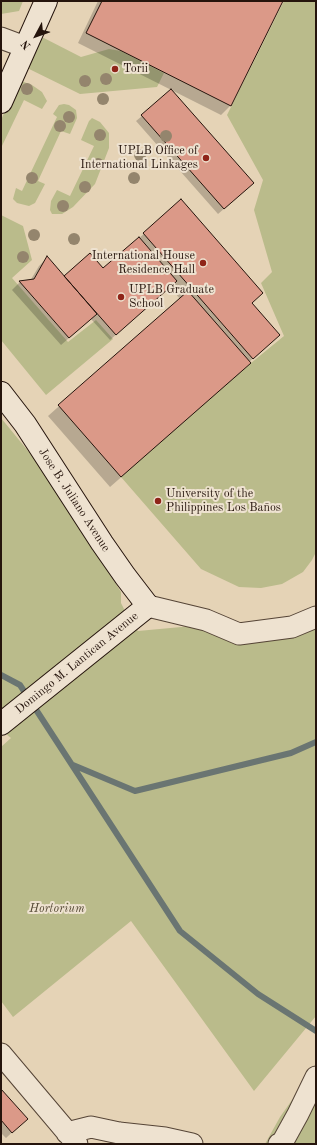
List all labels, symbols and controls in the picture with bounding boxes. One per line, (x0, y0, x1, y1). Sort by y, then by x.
north arrow (16, 16, 56, 56)
text: N (20, 37, 33, 51)
place label: Torii (123, 62, 148, 76)
marker: Torii (110, 64, 120, 74)
place label: UPLB Office of International Linkages (80, 144, 198, 172)
marker: UPLB Office of International Linkages (201, 153, 211, 163)
place label: International House Residence Hall (92, 249, 195, 277)
marker: International House Residence Hall (198, 258, 208, 268)
place label: UPLB Graduate School (129, 283, 214, 311)
marker: UPLB Graduate School (116, 292, 126, 302)
street label: Jose B. Juliano Avenue (35, 445, 113, 555)
place label: University of the Philippines Los Baños (166, 487, 281, 515)
marker: University of the Philippines Los Baños (153, 496, 163, 506)
street label: Domingo M. Lantican Avenue (13, 609, 141, 717)
park label: Hortorium (29, 902, 85, 916)

